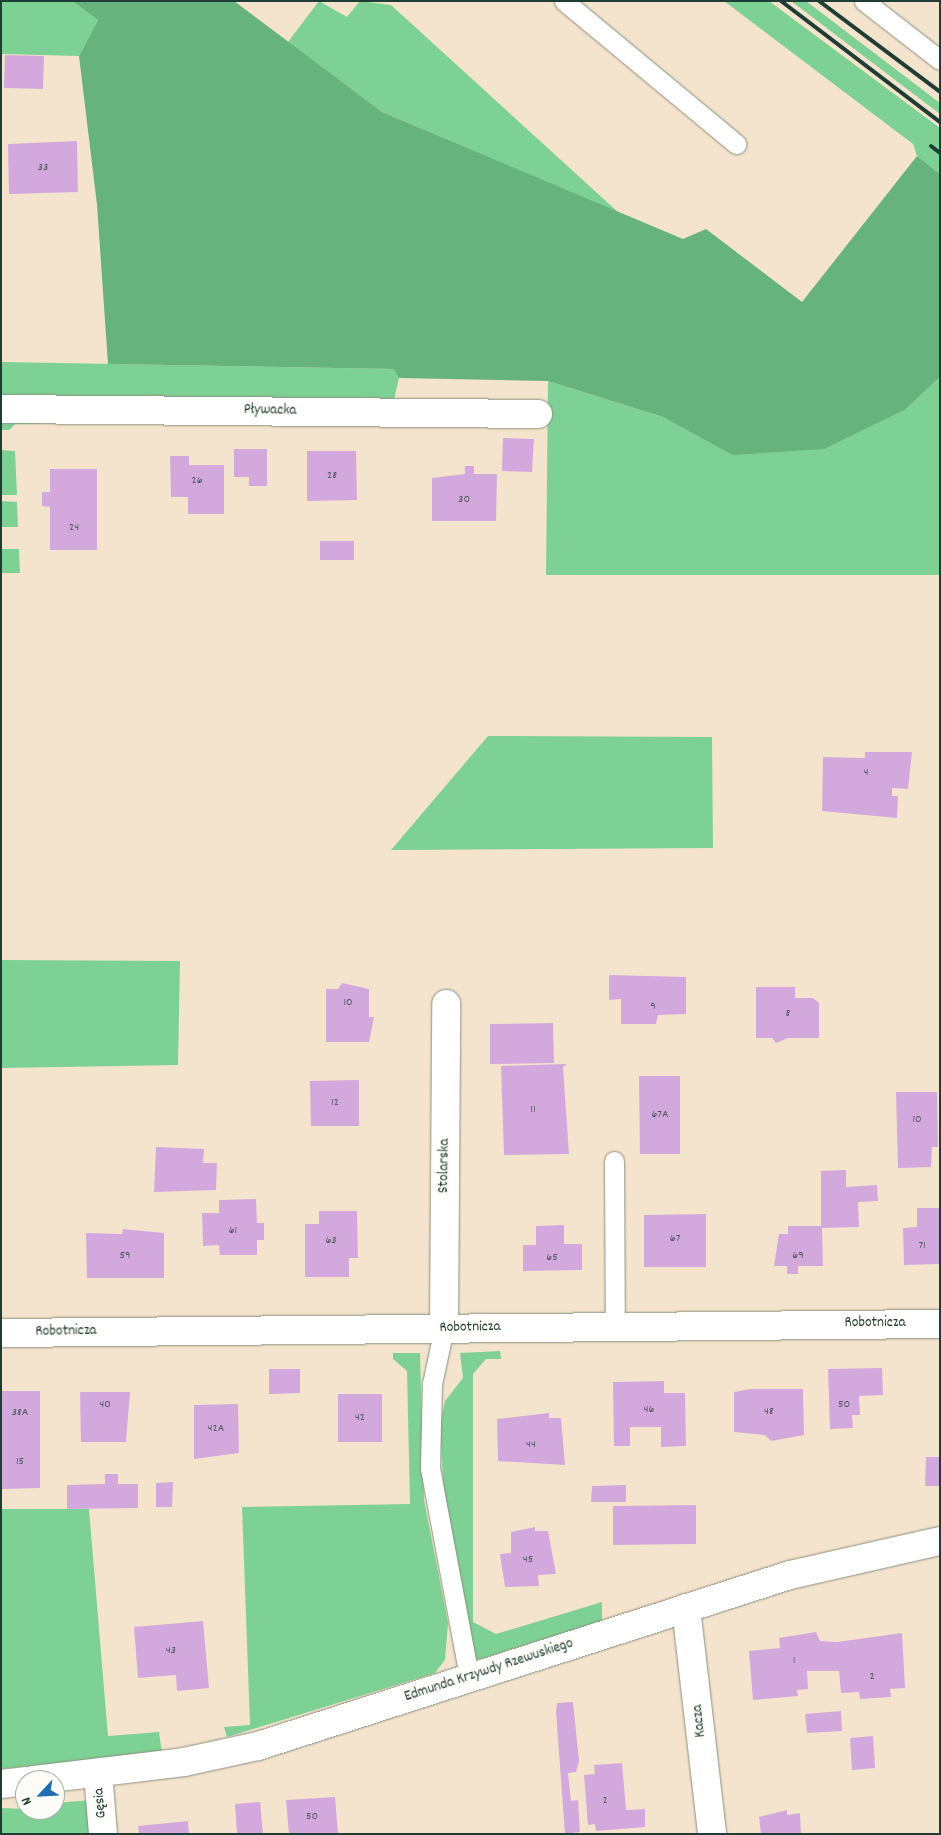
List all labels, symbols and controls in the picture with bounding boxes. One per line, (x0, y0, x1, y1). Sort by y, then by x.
house number: 33 (38, 161, 48, 175)
street label: Pływacka (244, 402, 296, 420)
house number: 28 (327, 469, 337, 483)
house number: 26 (191, 474, 203, 488)
house number: 30 (458, 493, 470, 507)
house number: 24 (69, 521, 79, 535)
house number: 4 (864, 766, 868, 780)
house number: 10 (343, 996, 353, 1010)
house number: 9 (650, 1000, 656, 1014)
house number: 8 (786, 1007, 790, 1021)
house number: 12 (331, 1096, 339, 1110)
house number: 11 (530, 1103, 536, 1117)
house number: 67A (651, 1108, 669, 1122)
house number: 10 (912, 1113, 922, 1127)
street label: Stolarska (436, 1139, 454, 1193)
house number: 61 (229, 1224, 237, 1238)
house number: 67 (670, 1232, 680, 1246)
house number: 63 (325, 1234, 337, 1248)
house number: 71 (918, 1239, 926, 1253)
house number: 59 (119, 1249, 131, 1263)
house number: 69 (792, 1249, 804, 1263)
house number: 65 (546, 1251, 558, 1265)
street label: Robotnicza (844, 1315, 906, 1333)
street label: Robotnicza (439, 1318, 501, 1338)
street label: Robotnicza (35, 1322, 97, 1342)
house number: 40 (99, 1398, 111, 1412)
house number: 50 (838, 1398, 850, 1412)
house number: 46 (644, 1403, 654, 1417)
house number: 48 (764, 1405, 774, 1419)
house number: 38A (12, 1406, 28, 1420)
house number: 42 (355, 1411, 365, 1425)
house number: 42A (208, 1422, 224, 1436)
house number: 44 (526, 1438, 536, 1452)
house number: 15 (16, 1455, 24, 1469)
house number: 45 (523, 1553, 533, 1567)
street label: Edmunda Krzywdy Rzewuskiego (402, 1635, 576, 1707)
house number: 43 (166, 1644, 176, 1658)
house number: 1 (793, 1654, 795, 1668)
house number: 2 (869, 1670, 875, 1684)
street label: Kacza (689, 1704, 711, 1738)
north arrow (15, 1770, 65, 1820)
street label: Gęsia (91, 1787, 111, 1819)
text: N (17, 1794, 38, 1808)
house number: 2 (602, 1794, 608, 1808)
house number: 50 (306, 1810, 318, 1824)

